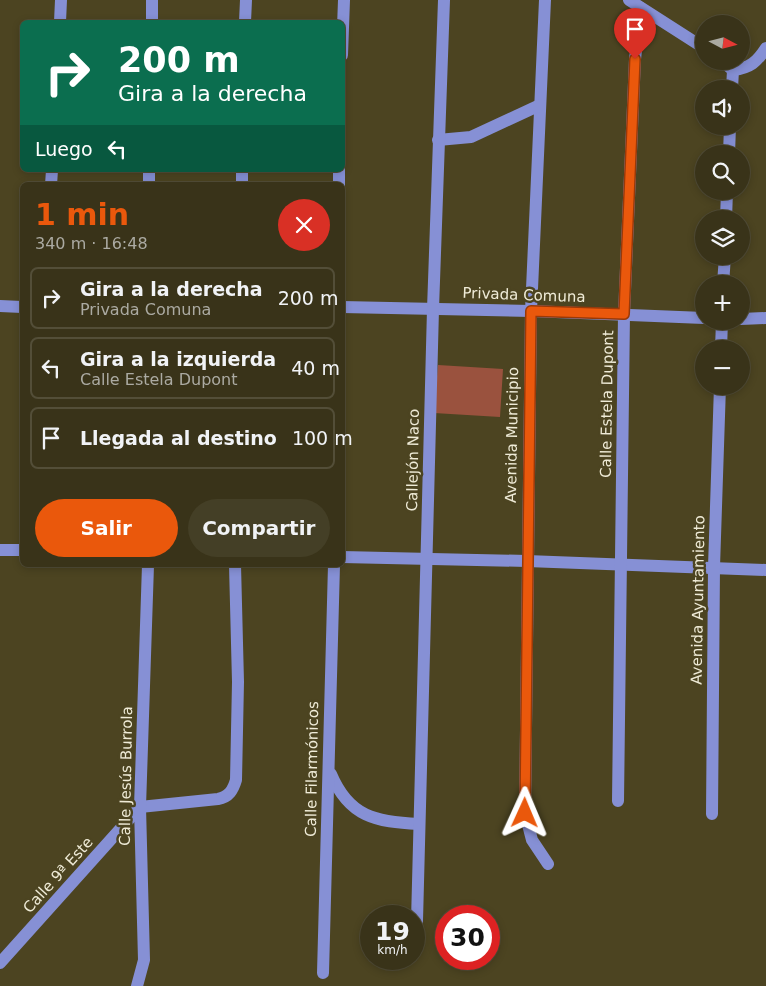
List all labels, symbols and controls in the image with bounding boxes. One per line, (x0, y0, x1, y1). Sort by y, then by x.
pin (614, 8, 656, 59)
icon: arrive (621, 15, 649, 43)
north arrow (695, 15, 750, 70)
map controls (695, 15, 750, 395)
icon: right (35, 40, 100, 105)
text: 200 m (118, 40, 240, 80)
button: sound (695, 80, 750, 135)
text: Gira a la derecha (118, 81, 307, 106)
icon: left (103, 135, 131, 163)
text: Luego (35, 138, 93, 160)
button: search (695, 145, 750, 200)
text: 1 min (35, 197, 129, 232)
button: close (278, 199, 330, 251)
button: layers (695, 210, 750, 265)
text: 340 m · 16:48 (35, 234, 148, 253)
button: + (695, 275, 750, 330)
text: Gira a la derecha (80, 278, 263, 300)
icon: right (37, 284, 65, 312)
street label: Privada Comuna (462, 284, 586, 306)
text: 200 m (278, 287, 338, 309)
text: Privada Comuna (80, 300, 211, 319)
street label: Calle Estela Dupont (597, 330, 617, 478)
button: − (695, 340, 750, 395)
text: Gira a la izquierda (80, 348, 276, 370)
icon: left (37, 354, 65, 382)
text: 40 m (291, 357, 340, 379)
street label: Avenida Municipio (502, 367, 522, 503)
text: Calle Estela Dupont (80, 370, 238, 389)
street label: Callejón Naco (403, 409, 423, 511)
icon: arrive (37, 424, 65, 452)
text: Llegada al destino (80, 427, 277, 449)
text: 100 m (292, 427, 353, 449)
button: Salir (35, 499, 178, 557)
button: Compartir (188, 499, 330, 557)
street label: Avenida Ayuntamiento (688, 515, 708, 685)
street label: Calle Filarmónicos (302, 701, 322, 837)
street label: Calle Jesús Burrola (116, 706, 136, 846)
position arrow (498, 786, 550, 838)
street label: Calle 9ª Este (19, 833, 97, 917)
speed limit sign: 30 (435, 905, 500, 970)
text: 19 (375, 917, 410, 946)
text: km/h (377, 943, 408, 957)

